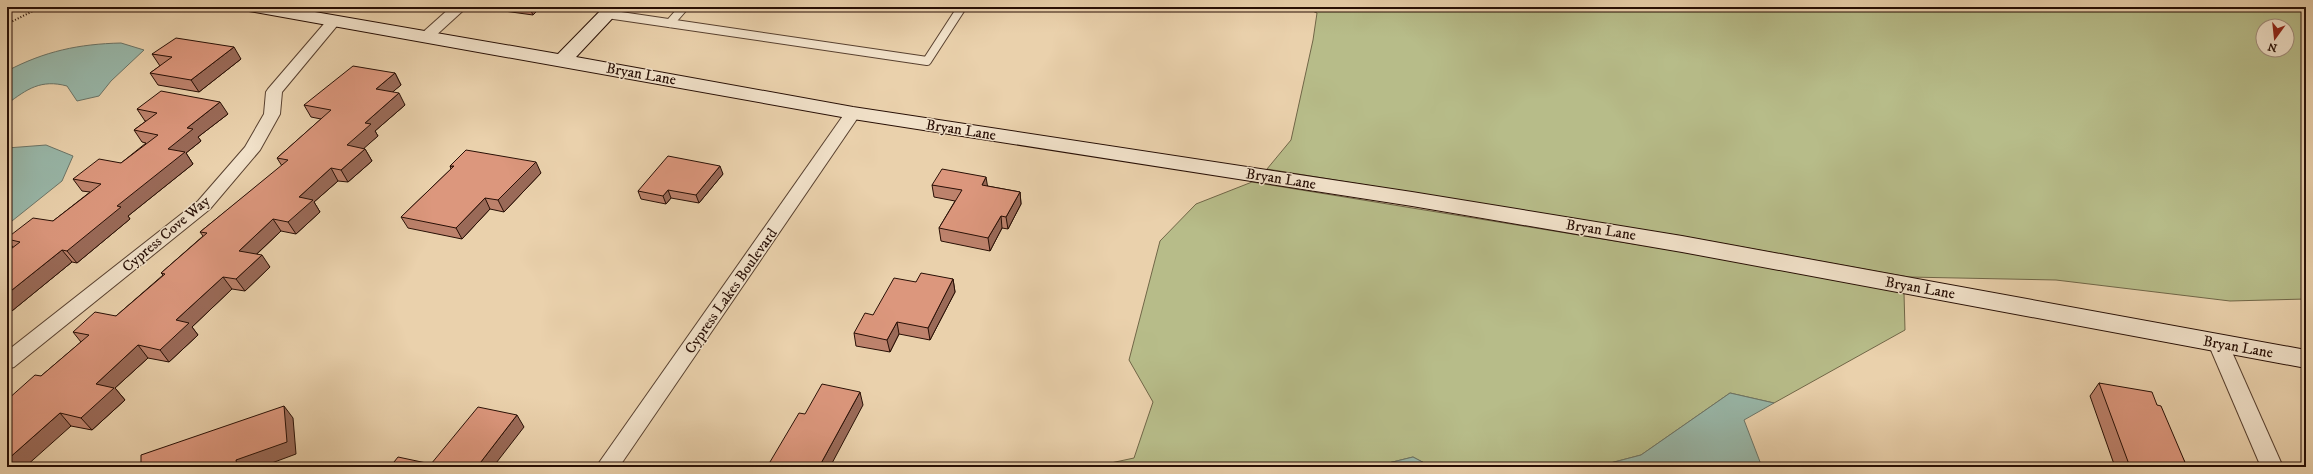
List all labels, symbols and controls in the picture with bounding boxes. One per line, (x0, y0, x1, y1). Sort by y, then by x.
north arrow (2255, 18, 2295, 58)
text: N (2266, 39, 2279, 55)
street label: Bryan Lane (605, 59, 677, 89)
street label: Bryan Lane (925, 115, 997, 145)
street label: Bryan Lane (1245, 164, 1317, 194)
street label: Cypress Cove Way (118, 191, 215, 276)
street label: Bryan Lane (1565, 215, 1637, 245)
street label: Cypress Lakes Boulevard (680, 224, 782, 358)
street label: Bryan Lane (1884, 273, 1956, 303)
street label: Bryan Lane (2202, 332, 2274, 362)

